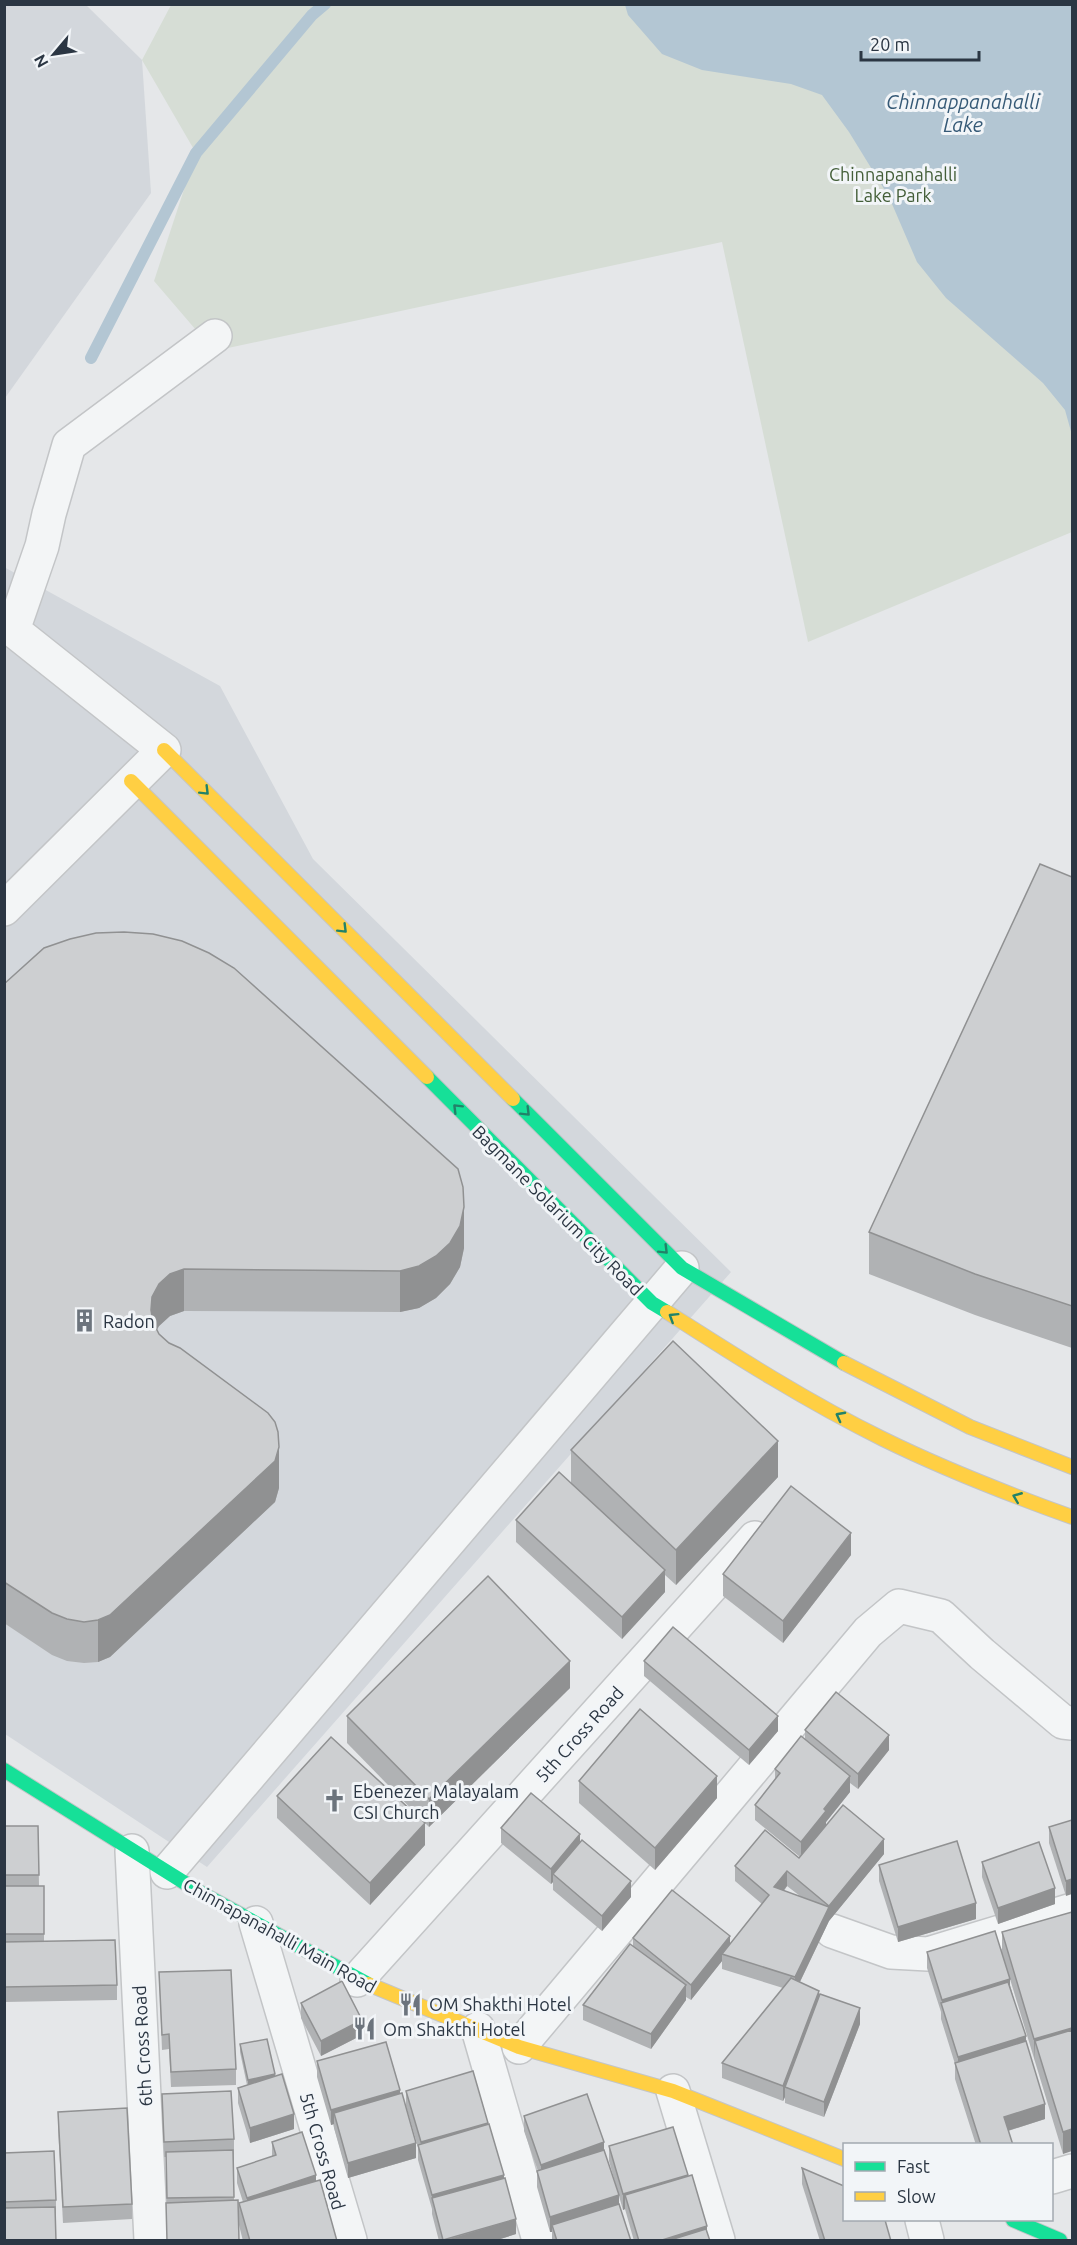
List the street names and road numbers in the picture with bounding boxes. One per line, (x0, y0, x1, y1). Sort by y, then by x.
street label: Bagmane Solarium City Road (469, 1121, 647, 1299)
street label: 5th Cross Road (531, 1682, 627, 1786)
street label: Chinnapanahalli Main Road (180, 1874, 380, 1996)
street label: 6th Cross Road (129, 1985, 155, 2107)
street label: 5th Cross Road (297, 2090, 349, 2212)

